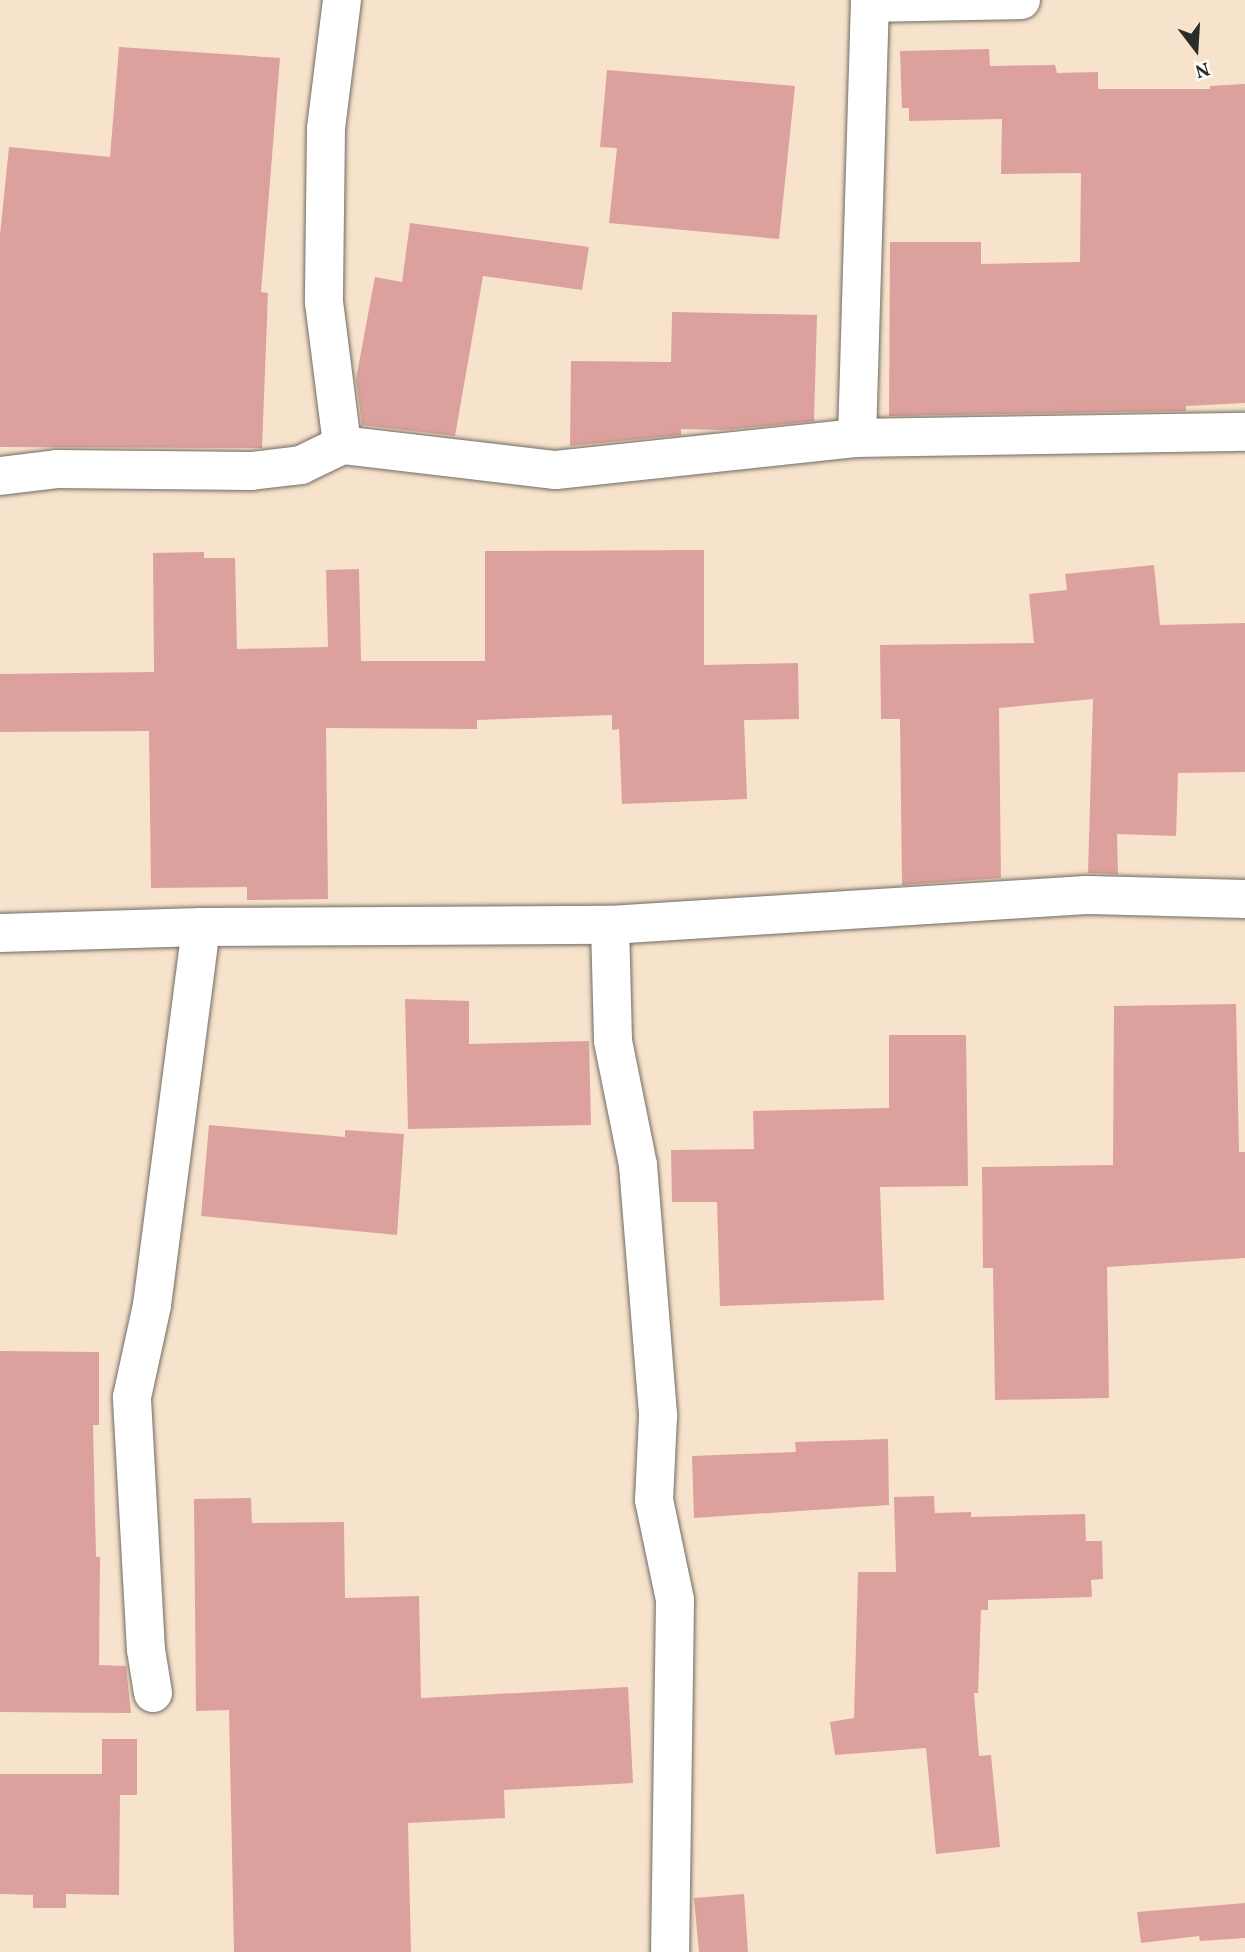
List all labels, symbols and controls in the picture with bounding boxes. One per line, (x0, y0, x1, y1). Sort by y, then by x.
north arrow (1161, 14, 1231, 84)
text: N (1192, 55, 1213, 84)

